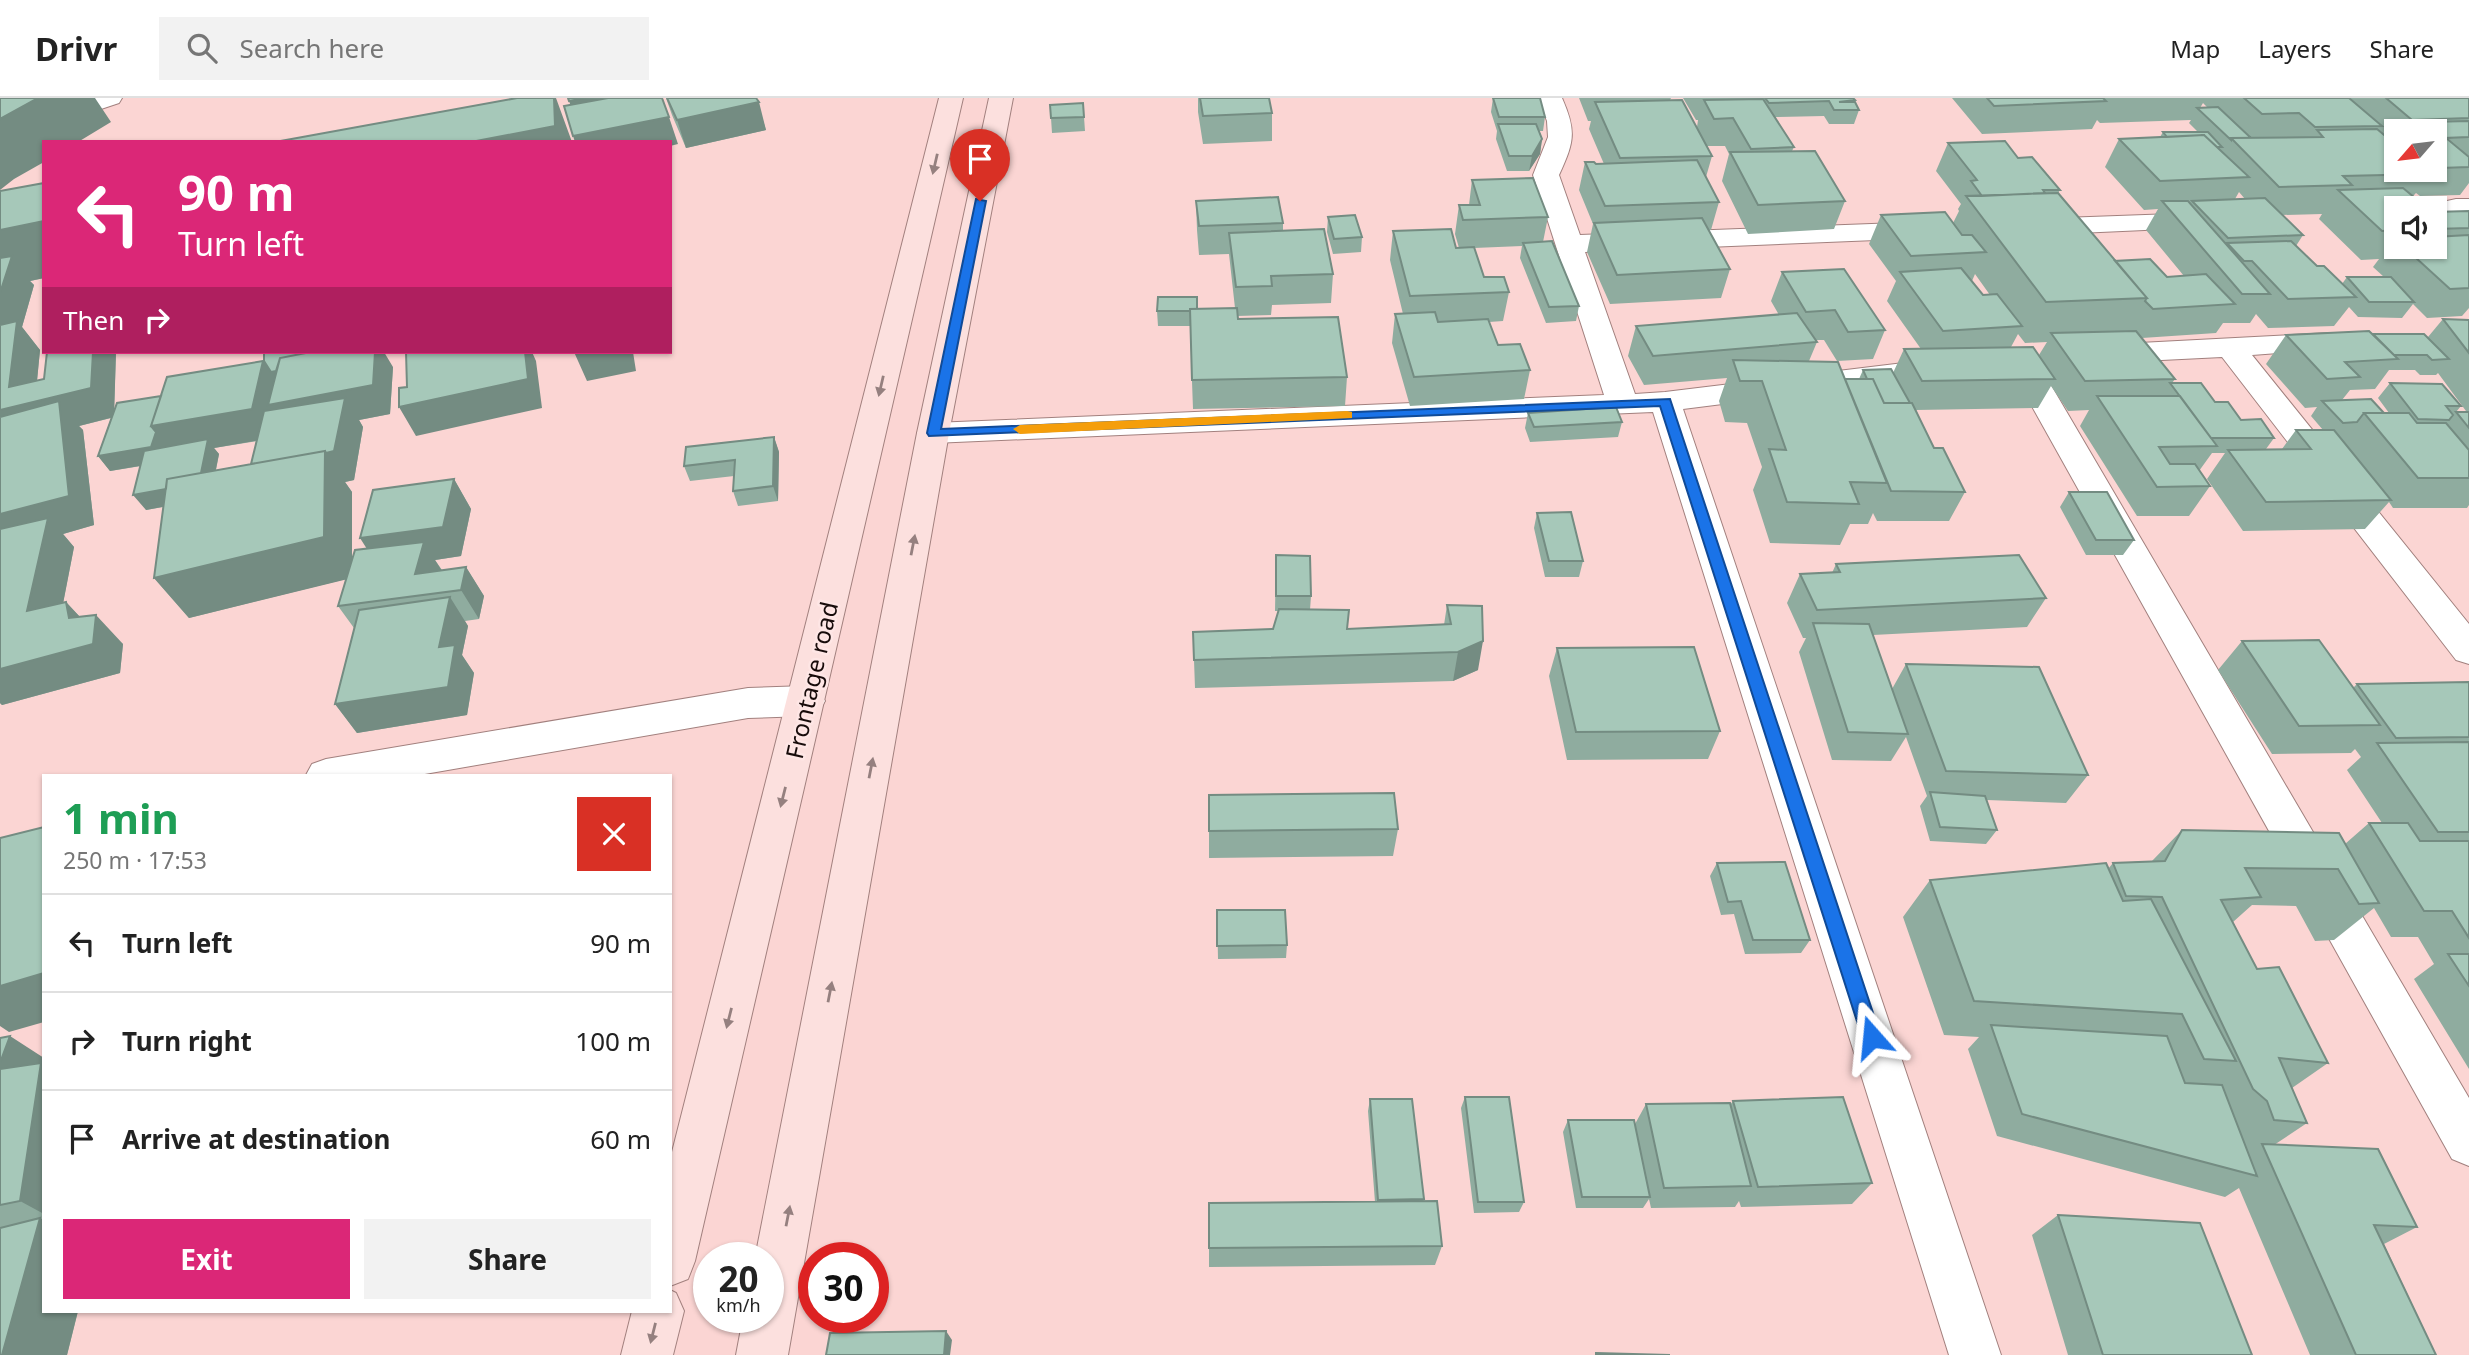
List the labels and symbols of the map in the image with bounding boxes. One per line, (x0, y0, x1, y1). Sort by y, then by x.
north arrow (2384, 119, 2446, 182)
pin (950, 129, 1010, 201)
one-way arrow (929, 153, 940, 175)
one-way arrow (876, 375, 887, 397)
one-way arrow (908, 534, 919, 556)
street label: Frontage road (777, 598, 845, 762)
one-way arrow (866, 757, 877, 779)
one-way arrow (777, 786, 788, 808)
one-way arrow (824, 981, 835, 1003)
position arrow (1835, 1000, 1909, 1074)
one-way arrow (723, 1008, 734, 1030)
one-way arrow (783, 1205, 794, 1227)
speed limit sign: 30 (798, 1242, 889, 1333)
one-way arrow (647, 1322, 658, 1344)

